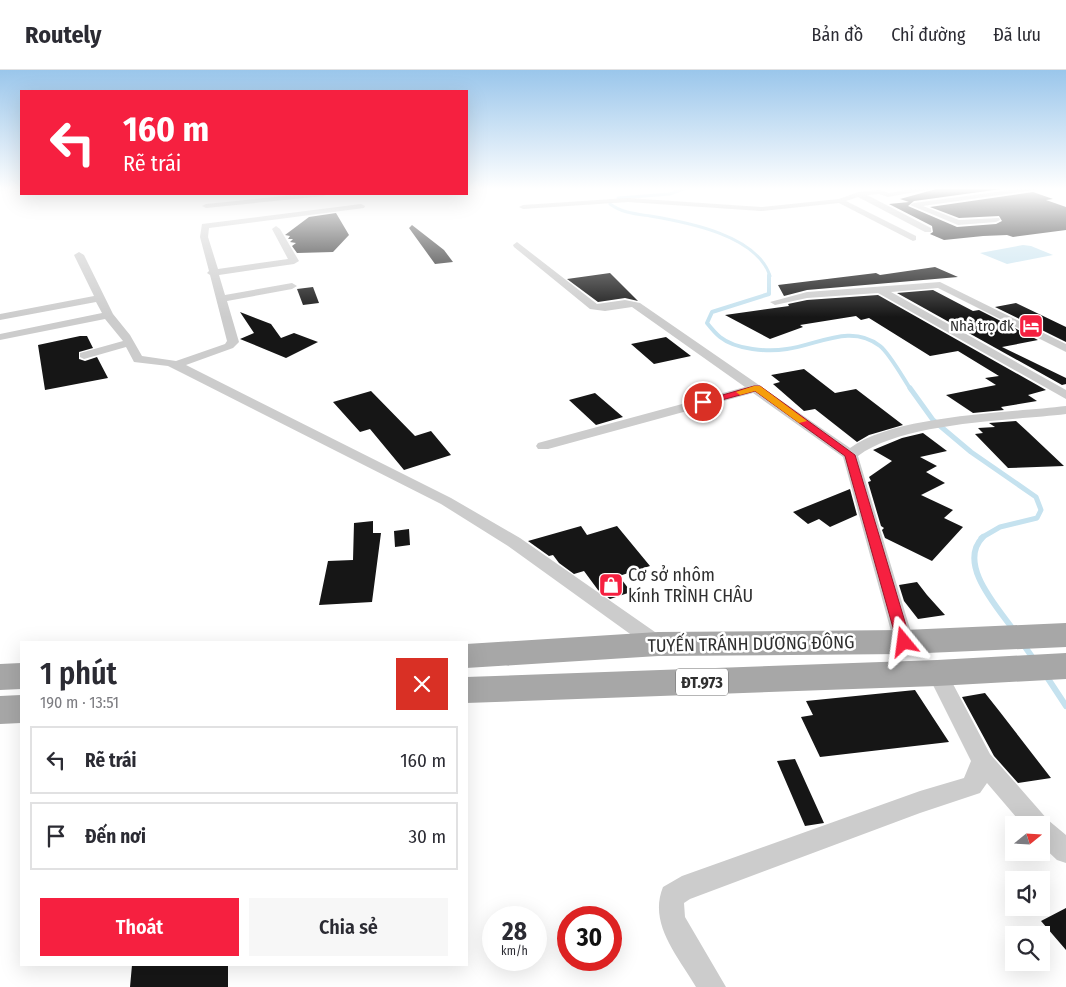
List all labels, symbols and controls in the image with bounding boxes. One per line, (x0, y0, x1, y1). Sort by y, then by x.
text: Routely (25, 21, 101, 49)
text: Bản đồ (812, 24, 863, 46)
text: Chỉ đường (891, 24, 965, 46)
text: Đã lưu (993, 24, 1041, 46)
text: 160 m (123, 108, 209, 150)
icon: left (40, 110, 105, 175)
text: Rẽ trái (123, 150, 181, 177)
hotel icon: Nhà trọ đk (1018, 313, 1044, 339)
place label: Nhà trọ đk (950, 317, 1014, 335)
pin (682, 381, 724, 423)
icon: arrive (689, 388, 717, 416)
place label: Cơ sở nhôm kính TRÌNH CHÂU (628, 564, 753, 607)
shop icon: Cơ sở nhôm kính TRÌNH CHÂU (598, 572, 624, 598)
position arrow (877, 615, 929, 667)
street label: TUYẾN TRÁNH DƯƠNG ĐÔNG (647, 629, 855, 657)
text: 1 phút (40, 656, 117, 692)
button: close (396, 658, 448, 710)
road number: ĐT.973 (676, 668, 728, 696)
text: 190 m · 13:51 (40, 693, 119, 712)
icon: left (42, 746, 70, 774)
text: Rẽ trái (85, 749, 136, 772)
text: 160 m (400, 749, 446, 772)
north arrow (1005, 816, 1050, 861)
map controls (1005, 816, 1050, 971)
icon: arrive (42, 822, 70, 850)
text: Đến nơi (85, 825, 146, 848)
text: 30 m (408, 825, 446, 848)
button: sound (1005, 871, 1050, 916)
button: Thoát (40, 898, 239, 956)
button: Chia sẻ (249, 898, 448, 956)
speed limit sign: 30 (557, 906, 622, 971)
text: 28 (502, 917, 527, 947)
button: search (1005, 926, 1050, 971)
text: km/h (501, 944, 528, 958)

